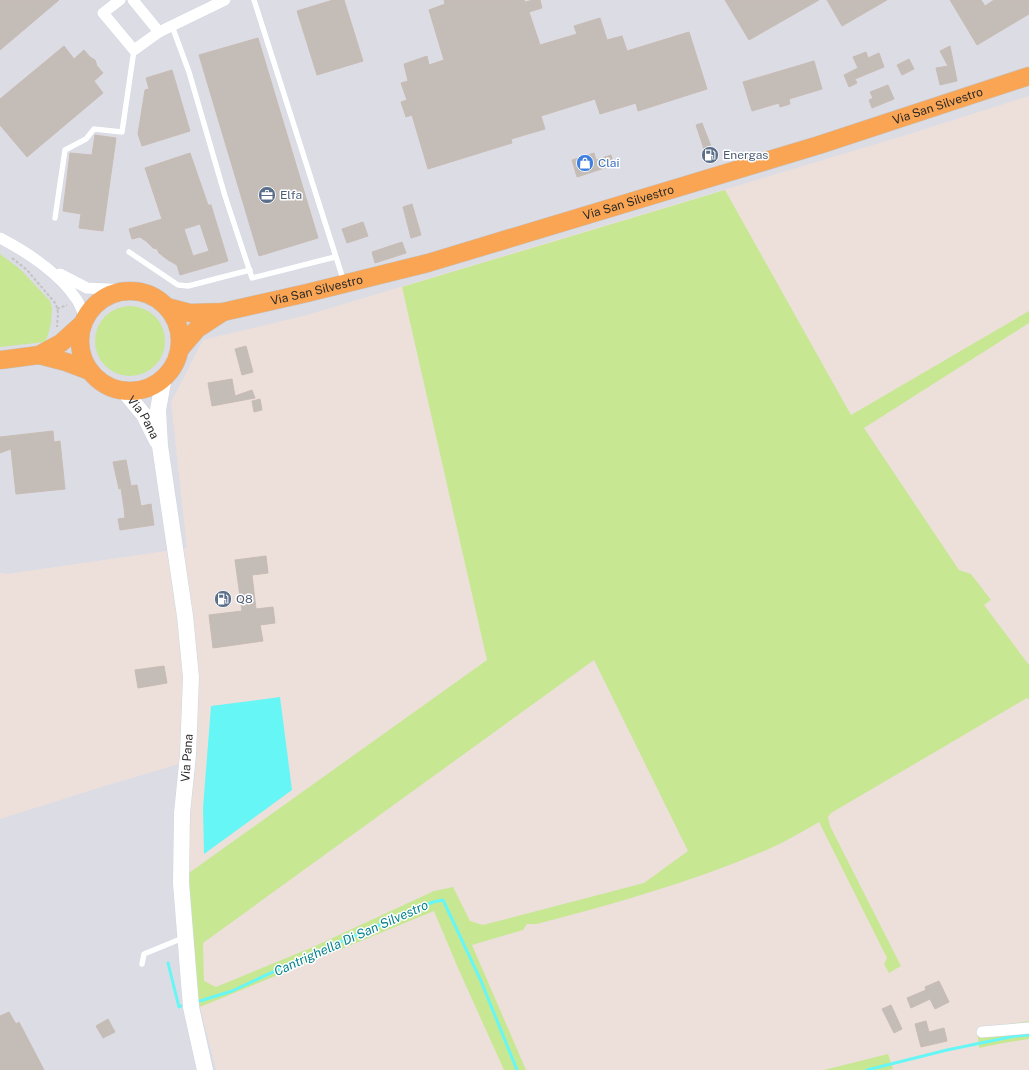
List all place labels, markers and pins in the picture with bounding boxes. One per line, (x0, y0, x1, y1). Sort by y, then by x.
fuel station icon: Energas (700, 145, 720, 165)
place label: Energas (723, 148, 768, 162)
shop icon: Clai (575, 153, 595, 173)
place label: Clai (598, 156, 619, 170)
office icon: Elfa (257, 185, 277, 205)
place label: Elfa (280, 188, 302, 202)
fuel station icon: Q8 (213, 589, 233, 609)
place label: Q8 (236, 592, 253, 606)

